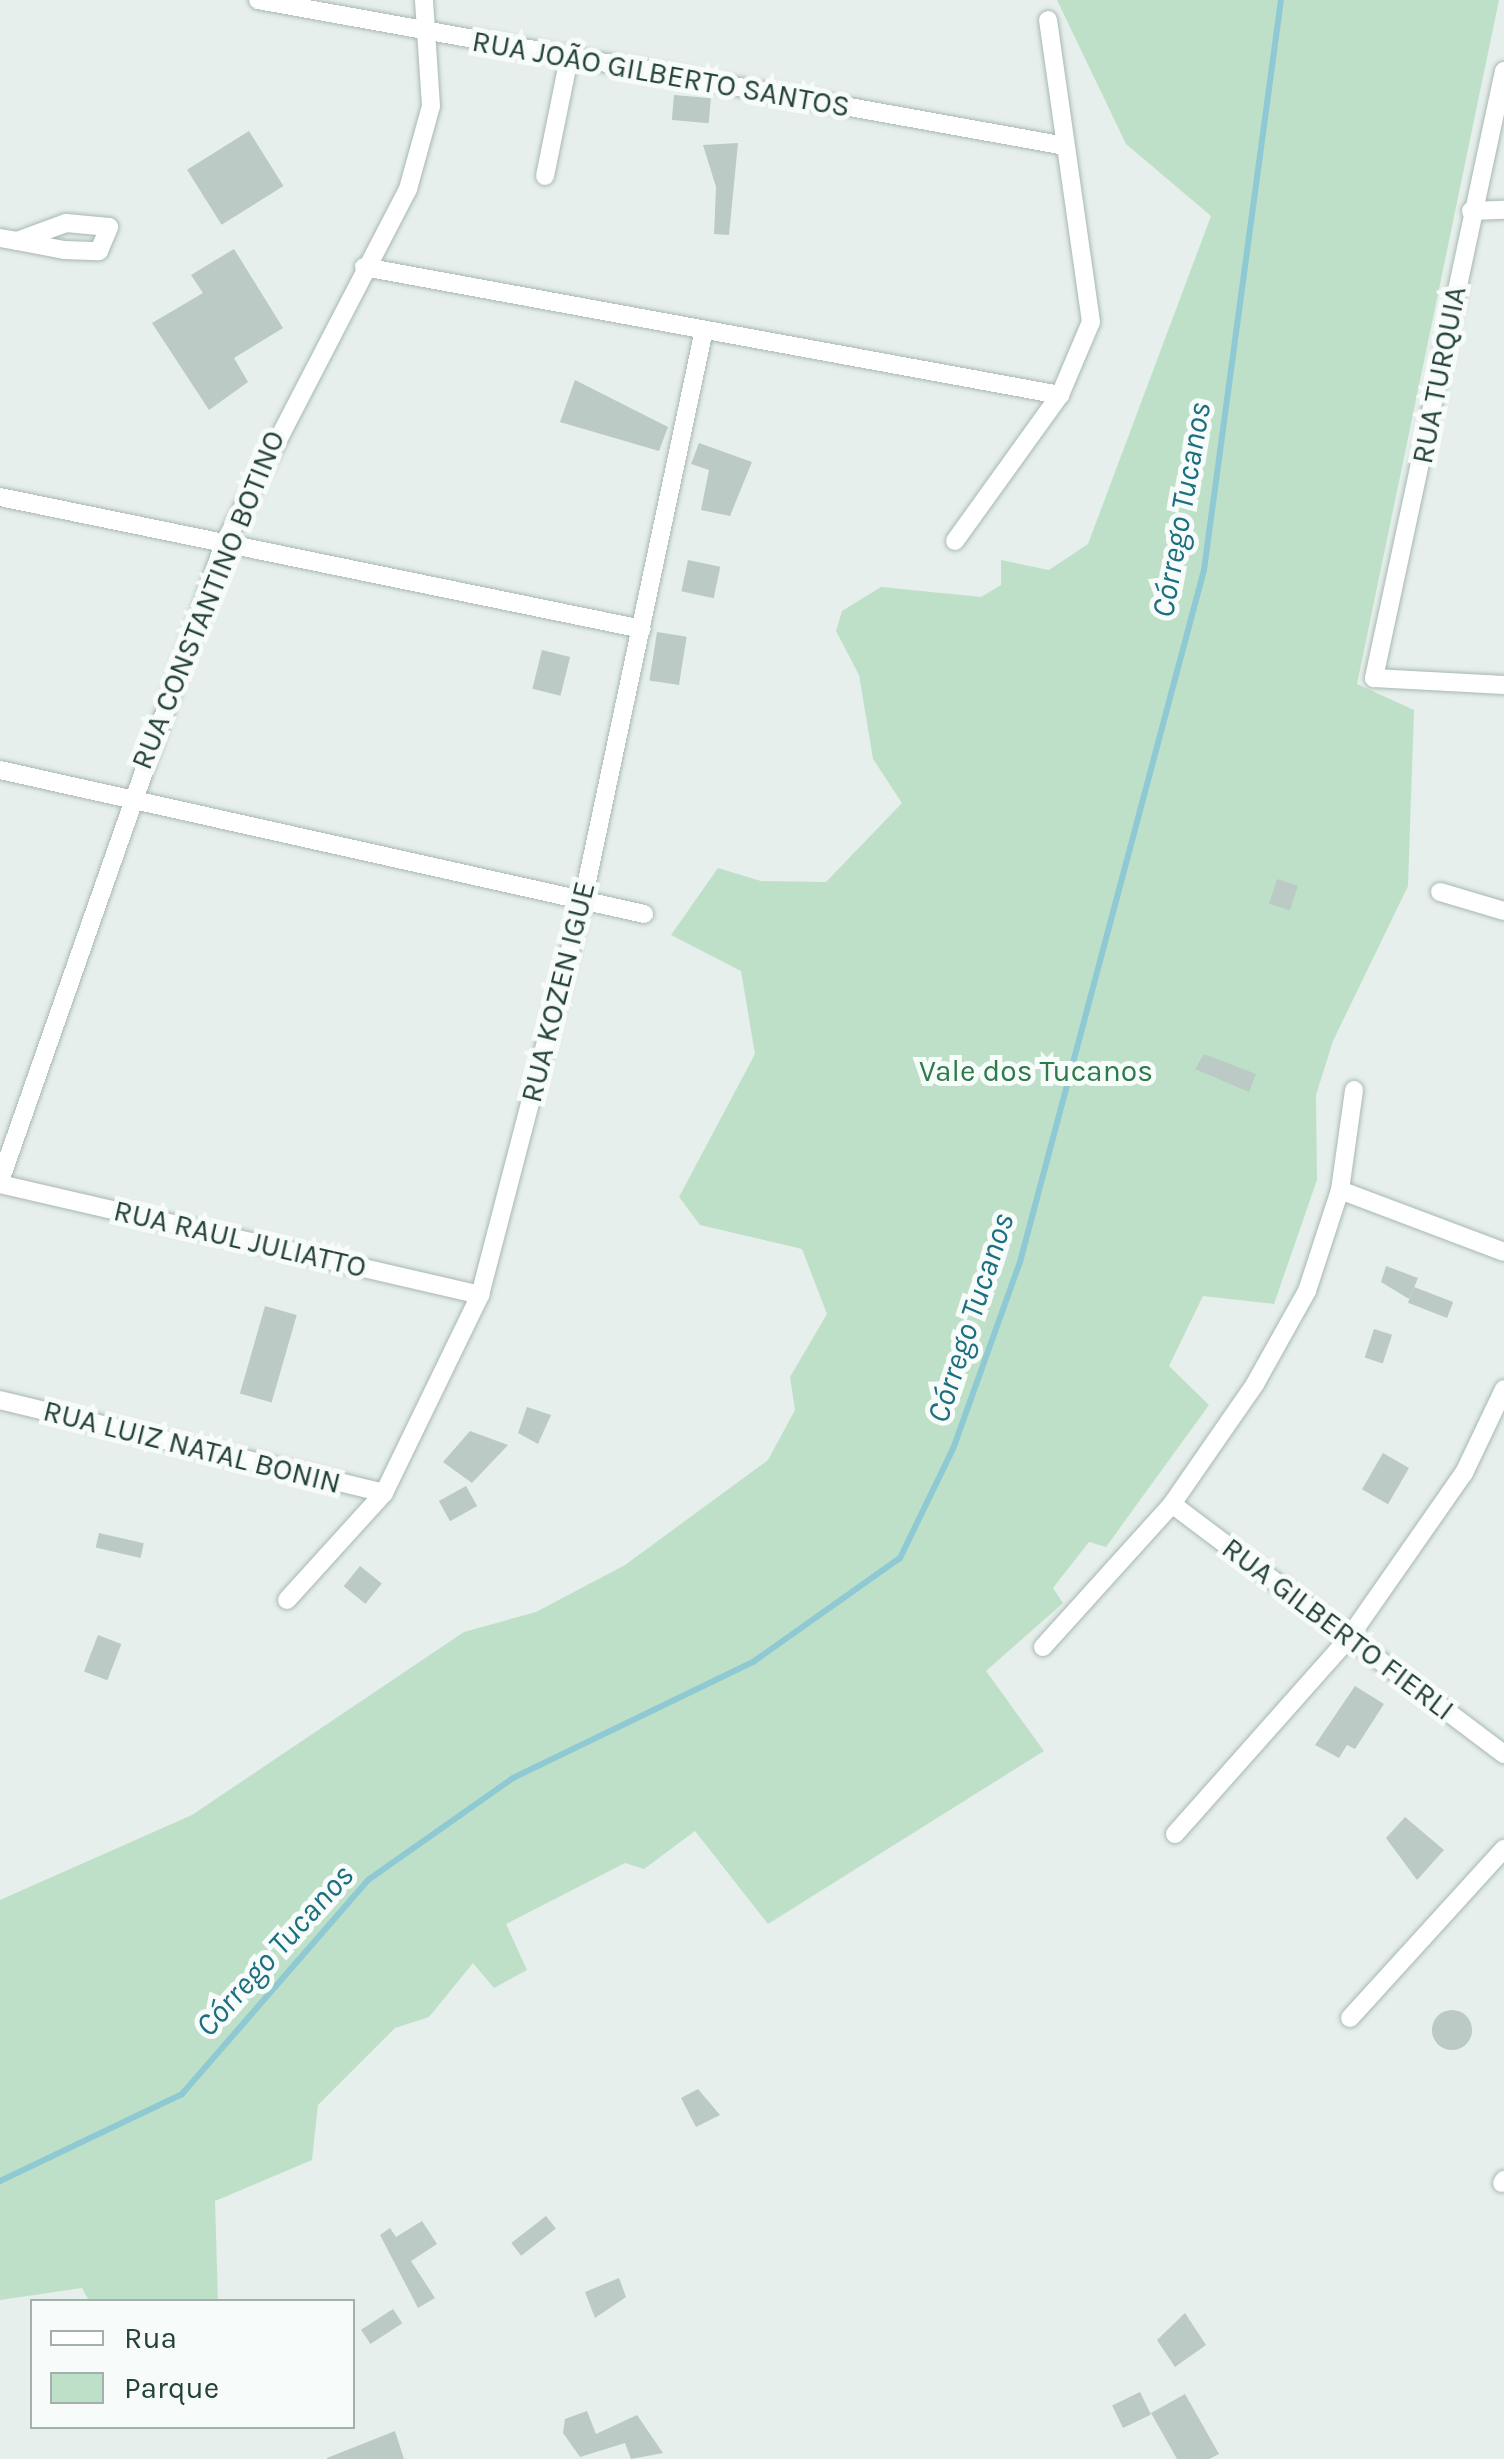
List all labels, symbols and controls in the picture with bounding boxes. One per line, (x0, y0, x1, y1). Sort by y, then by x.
street label: RUA JOÃO GILBERTO SANTOS (469, 23, 853, 125)
street label: RUA TURQUIA (1404, 283, 1474, 467)
water label: Córrego Tucanos (1144, 399, 1220, 621)
street label: RUA CONSTANTINO BOTINO (124, 425, 292, 775)
street label: RUA KOZEN IGUE (513, 878, 603, 1106)
park label: Vale dos Tucanos (919, 1053, 1153, 1089)
street label: RUA RAUL JULIATTO (110, 1192, 370, 1286)
water label: Córrego Tucanos (919, 1208, 1023, 1428)
street label: RUA LUIZ NATAL BONIN (40, 1393, 344, 1501)
street label: RUA GILBERTO FIERLI (1215, 1530, 1461, 1728)
water label: Córrego Tucanos (188, 1857, 362, 2045)
legend (30, 2299, 355, 2429)
text: Rua (124, 2320, 177, 2356)
text: Parque (124, 2370, 219, 2406)

